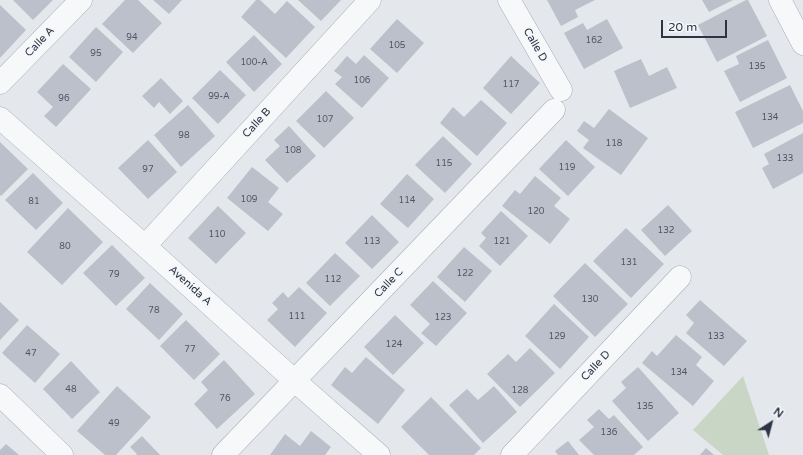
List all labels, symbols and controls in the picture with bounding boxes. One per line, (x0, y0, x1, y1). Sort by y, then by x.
scale bar (663, 12, 729, 38)
text: 20 m (668, 20, 697, 34)
street label: Calle A (23, 24, 57, 60)
street label: Calle D (520, 26, 550, 64)
house number: 94 (126, 33, 138, 43)
house number: 162 (586, 36, 602, 46)
house number: 105 (389, 41, 405, 51)
house number: 95 (90, 49, 102, 59)
house number: 100-A (240, 58, 268, 68)
house number: 135 (749, 62, 765, 72)
house number: 106 (354, 76, 370, 86)
house number: 117 (503, 80, 519, 90)
house number: 99-A (208, 92, 230, 102)
house number: 96 (58, 94, 70, 104)
street label: Calle B (240, 105, 274, 141)
house number: 134 (762, 113, 778, 123)
house number: 107 (317, 115, 333, 125)
house number: 98 (178, 131, 190, 141)
house number: 118 (606, 139, 622, 149)
house number: 108 (285, 146, 301, 156)
house number: 133 (777, 154, 793, 164)
house number: 115 (436, 159, 452, 169)
house number: 119 (559, 163, 575, 173)
house number: 97 (142, 165, 154, 175)
house number: 109 (241, 195, 257, 205)
house number: 114 (399, 196, 415, 206)
house number: 81 (28, 197, 40, 207)
house number: 120 (528, 207, 544, 217)
house number: 132 (658, 226, 674, 236)
house number: 110 (209, 230, 225, 240)
house number: 113 (364, 237, 380, 247)
house number: 121 (494, 237, 510, 247)
house number: 80 (59, 242, 71, 252)
house number: 131 (621, 258, 637, 268)
street label: Avenida A (166, 263, 214, 309)
street label: Calle C (372, 265, 406, 301)
house number: 122 (457, 269, 473, 279)
house number: 79 (108, 270, 120, 280)
house number: 112 (325, 275, 341, 285)
house number: 130 (582, 295, 598, 305)
house number: 78 (148, 306, 160, 316)
house number: 111 (289, 312, 305, 322)
house number: 123 (435, 313, 451, 323)
house number: 129 (549, 332, 565, 342)
house number: 133 (708, 332, 724, 342)
house number: 124 (386, 340, 402, 350)
house number: 77 (184, 345, 196, 355)
street label: Calle D (579, 348, 613, 384)
house number: 47 (25, 349, 37, 359)
house number: 134 (671, 368, 687, 378)
house number: 48 (65, 385, 77, 395)
house number: 128 (512, 386, 528, 396)
house number: 76 (219, 394, 231, 404)
house number: 135 (637, 402, 653, 412)
north arrow (751, 403, 791, 443)
text: N (771, 405, 786, 421)
house number: 49 (108, 419, 120, 429)
house number: 136 (601, 428, 617, 438)

